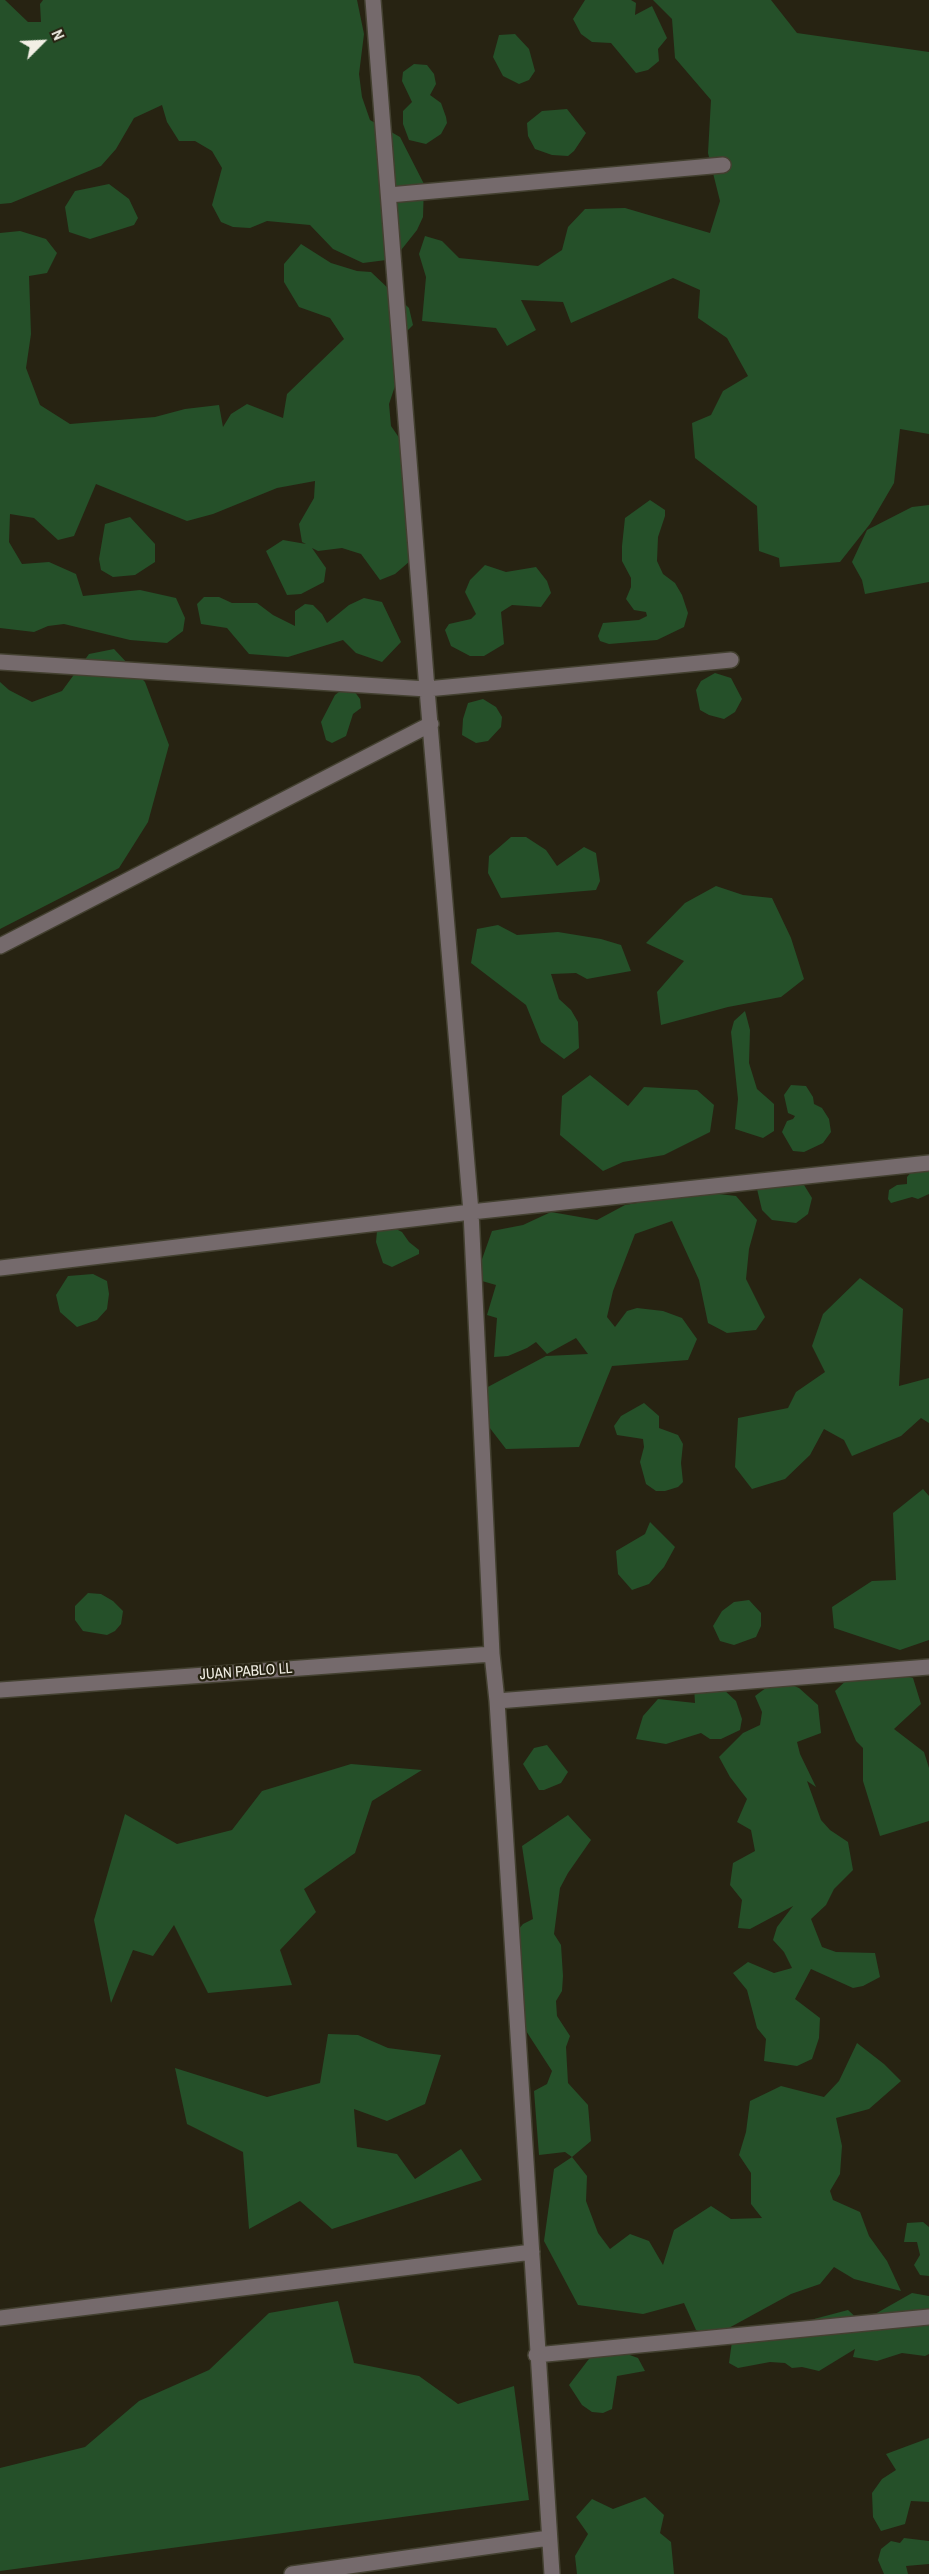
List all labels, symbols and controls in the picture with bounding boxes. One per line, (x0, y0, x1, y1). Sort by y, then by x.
north arrow (12, 12, 72, 72)
text: N (46, 26, 70, 43)
street label: JUAN PABLO LL (199, 1660, 293, 1684)

